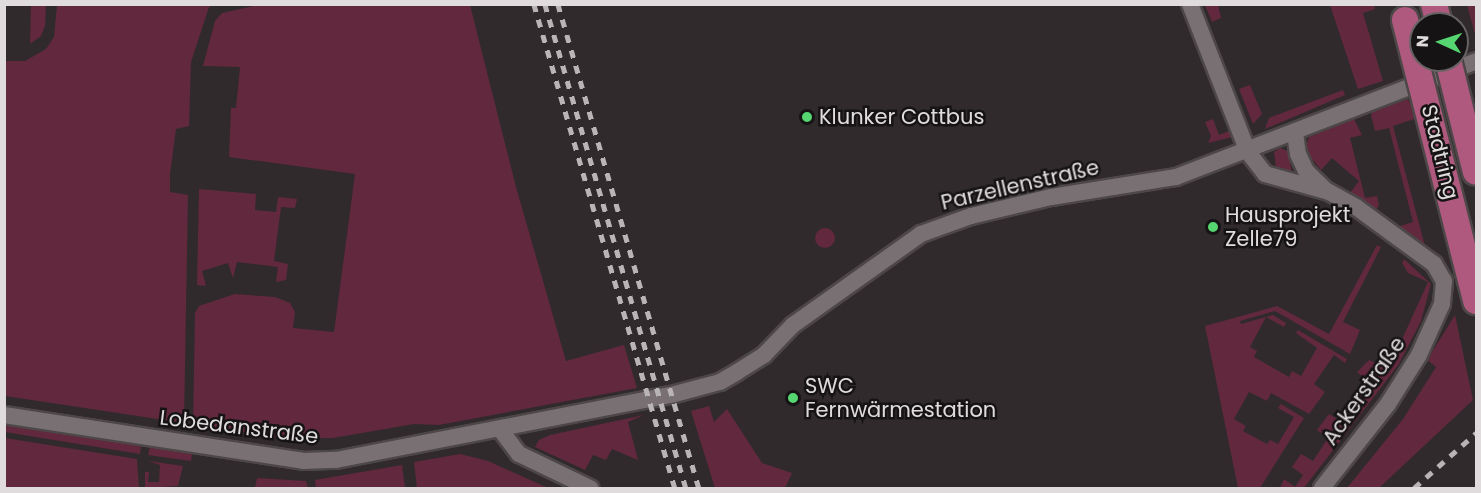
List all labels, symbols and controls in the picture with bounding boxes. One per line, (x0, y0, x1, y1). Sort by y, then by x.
north arrow (1409, 12, 1469, 72)
text: N (1411, 35, 1434, 48)
street label: Stadtring (1416, 102, 1464, 202)
place label: Klunker Cottbus (819, 104, 984, 130)
marker: Klunker Cottbus (800, 110, 814, 124)
street label: Parzellenstraße (938, 155, 1102, 215)
place label: Hausprojekt Zelle79 (1225, 202, 1350, 252)
marker: Hausprojekt Zelle79 (1206, 220, 1220, 234)
street label: Ackerstraße (1317, 332, 1411, 450)
place label: SWC Fernwärmestation (805, 373, 996, 423)
marker: SWC Fernwärmestation (786, 391, 800, 405)
street label: Lobedanstraße (158, 405, 320, 449)

